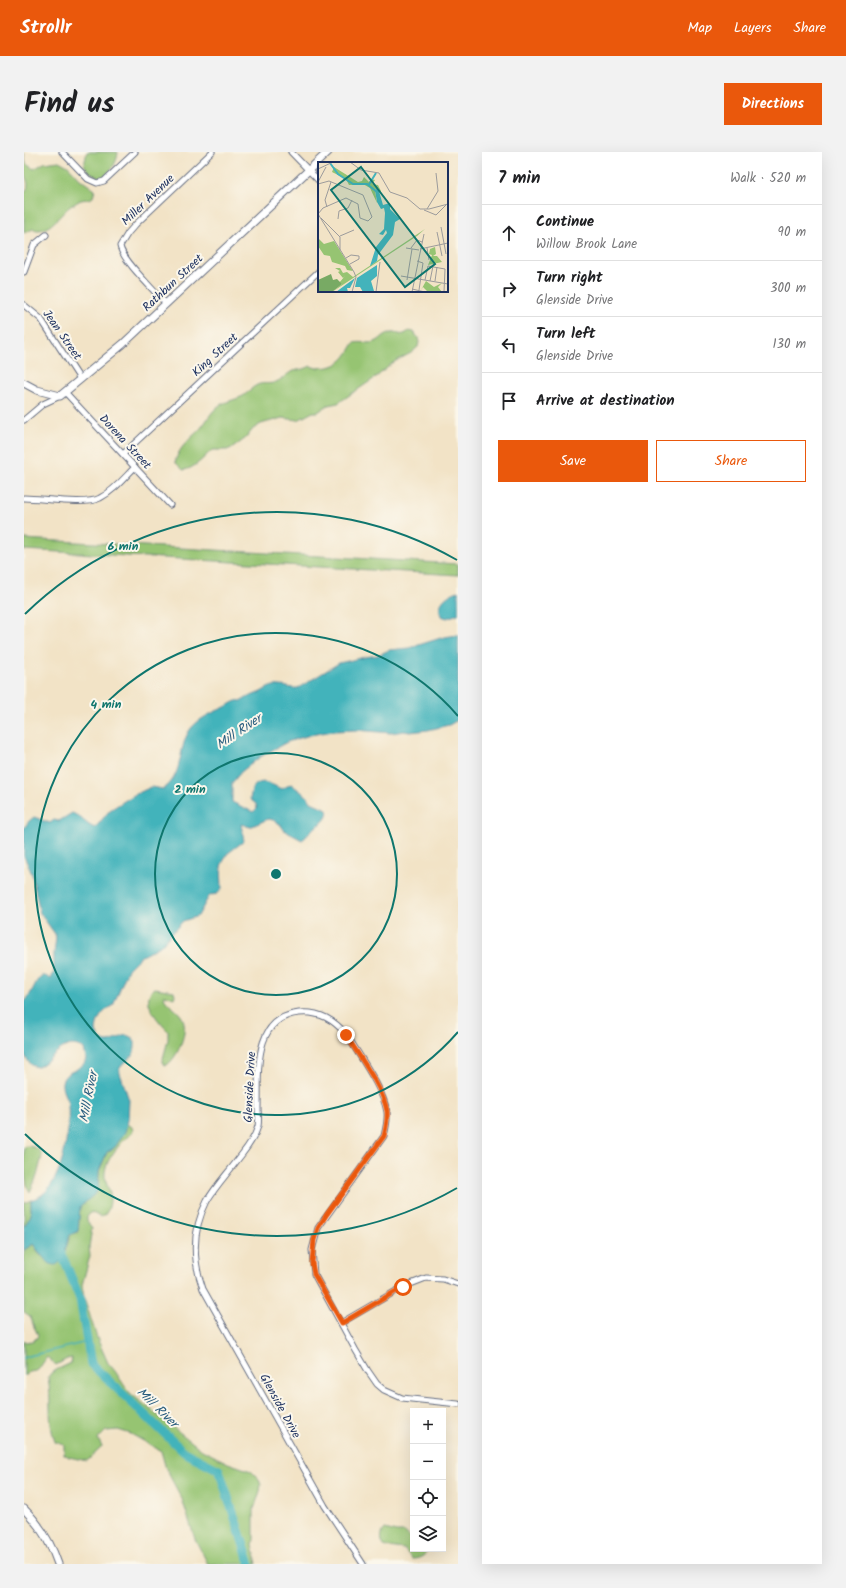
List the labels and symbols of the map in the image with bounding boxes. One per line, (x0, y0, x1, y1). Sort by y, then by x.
inset map (318, 162, 448, 292)
street label: Miller Avenue (117, 169, 179, 230)
street label: Rathbun Street (138, 249, 208, 316)
street label: Jean Street (37, 306, 87, 365)
street label: King Street (188, 328, 243, 381)
street label: Dorena Street (94, 410, 156, 474)
text: 6 min (108, 537, 139, 556)
text: 4 min (91, 695, 122, 714)
water label: Mill River (212, 707, 268, 755)
text: 2 min (174, 780, 206, 799)
centre of rings (269, 867, 283, 881)
route end (337, 1026, 355, 1044)
street label: Glenside Drive (239, 1050, 261, 1123)
water label: Mill River (74, 1067, 105, 1124)
route start (394, 1278, 412, 1296)
street label: Glenside Drive (254, 1370, 306, 1442)
water label: Mill River (131, 1383, 185, 1435)

